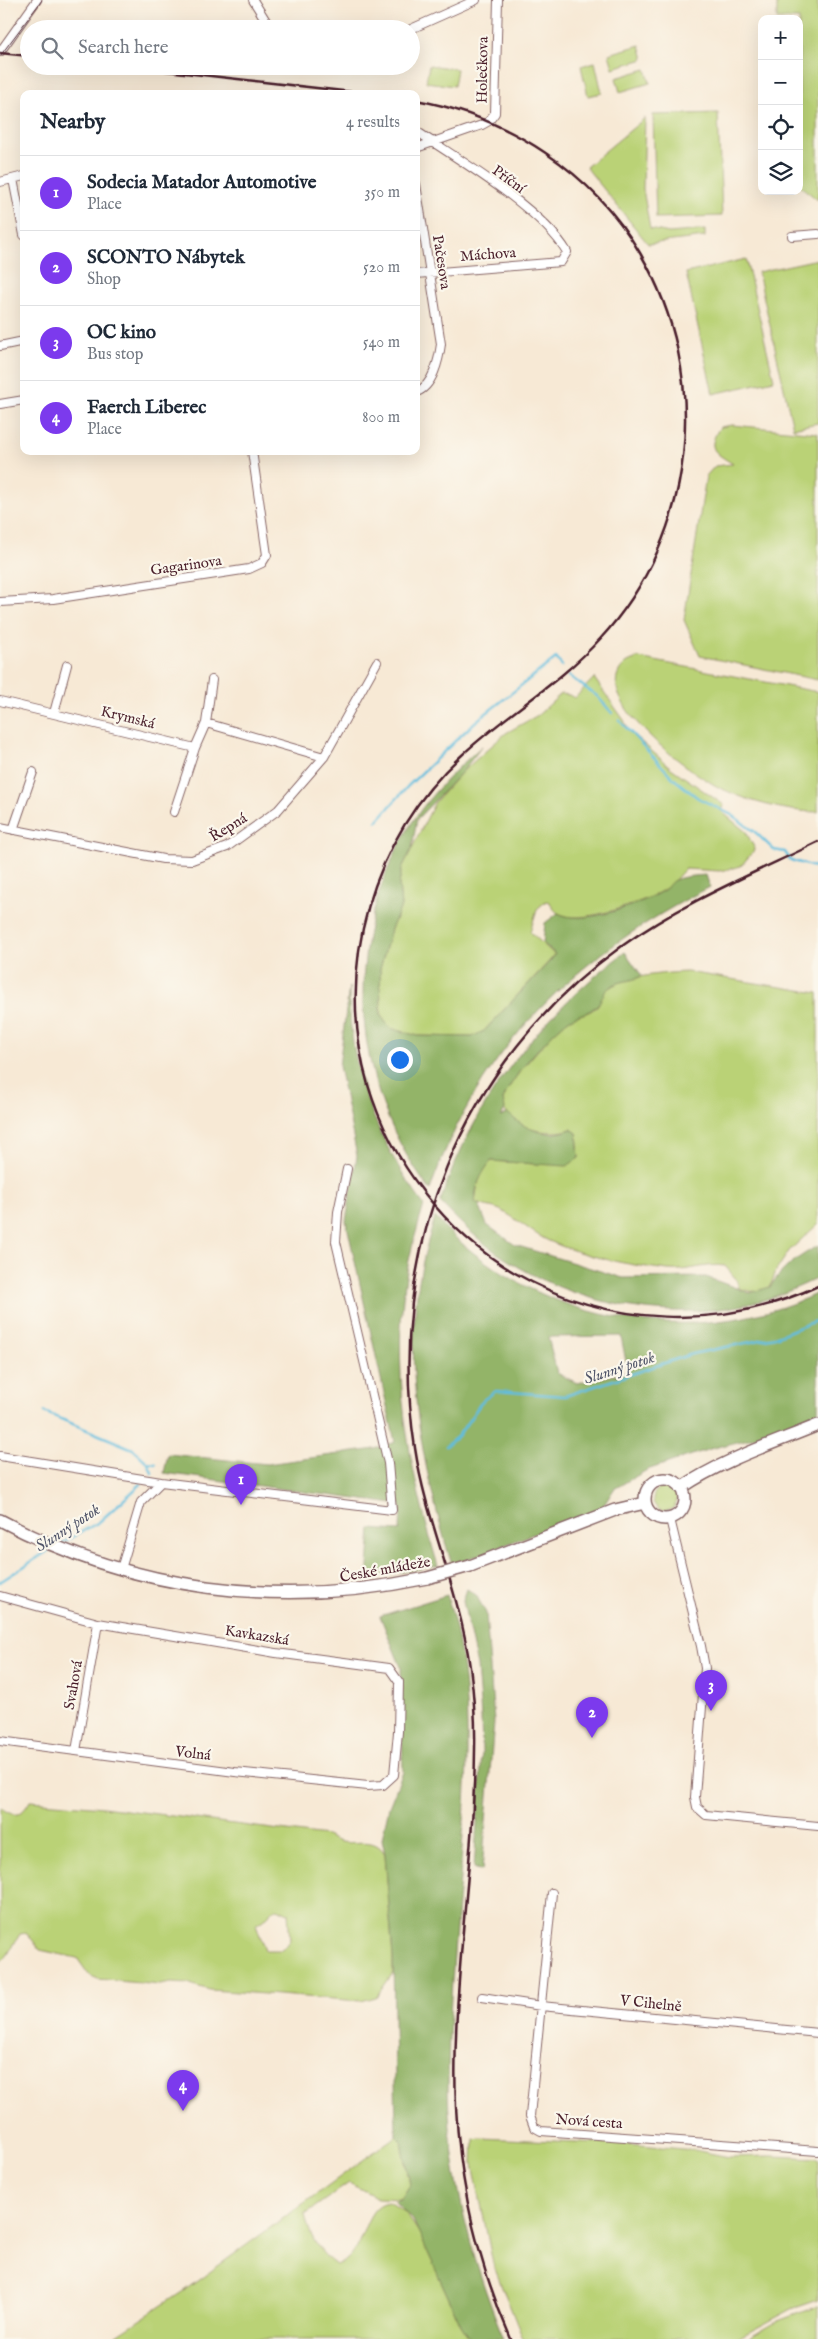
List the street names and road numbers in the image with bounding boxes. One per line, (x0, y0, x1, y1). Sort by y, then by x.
street label: Holečkova (472, 36, 493, 104)
street label: Příční (488, 161, 530, 198)
street label: Pačesova (428, 234, 455, 291)
street label: Máchova (459, 243, 517, 266)
street label: Gagarinova (149, 551, 223, 580)
street label: Krymská (99, 702, 157, 733)
street label: Řepná (206, 808, 251, 846)
street label: České mládeže (338, 1552, 432, 1587)
street label: Kavkazská (223, 1621, 291, 1650)
street label: Svahová (60, 1659, 87, 1711)
street label: Volná (173, 1742, 212, 1765)
street label: V Cihelně (618, 1991, 683, 2016)
street label: Nová cesta (555, 2110, 624, 2133)

